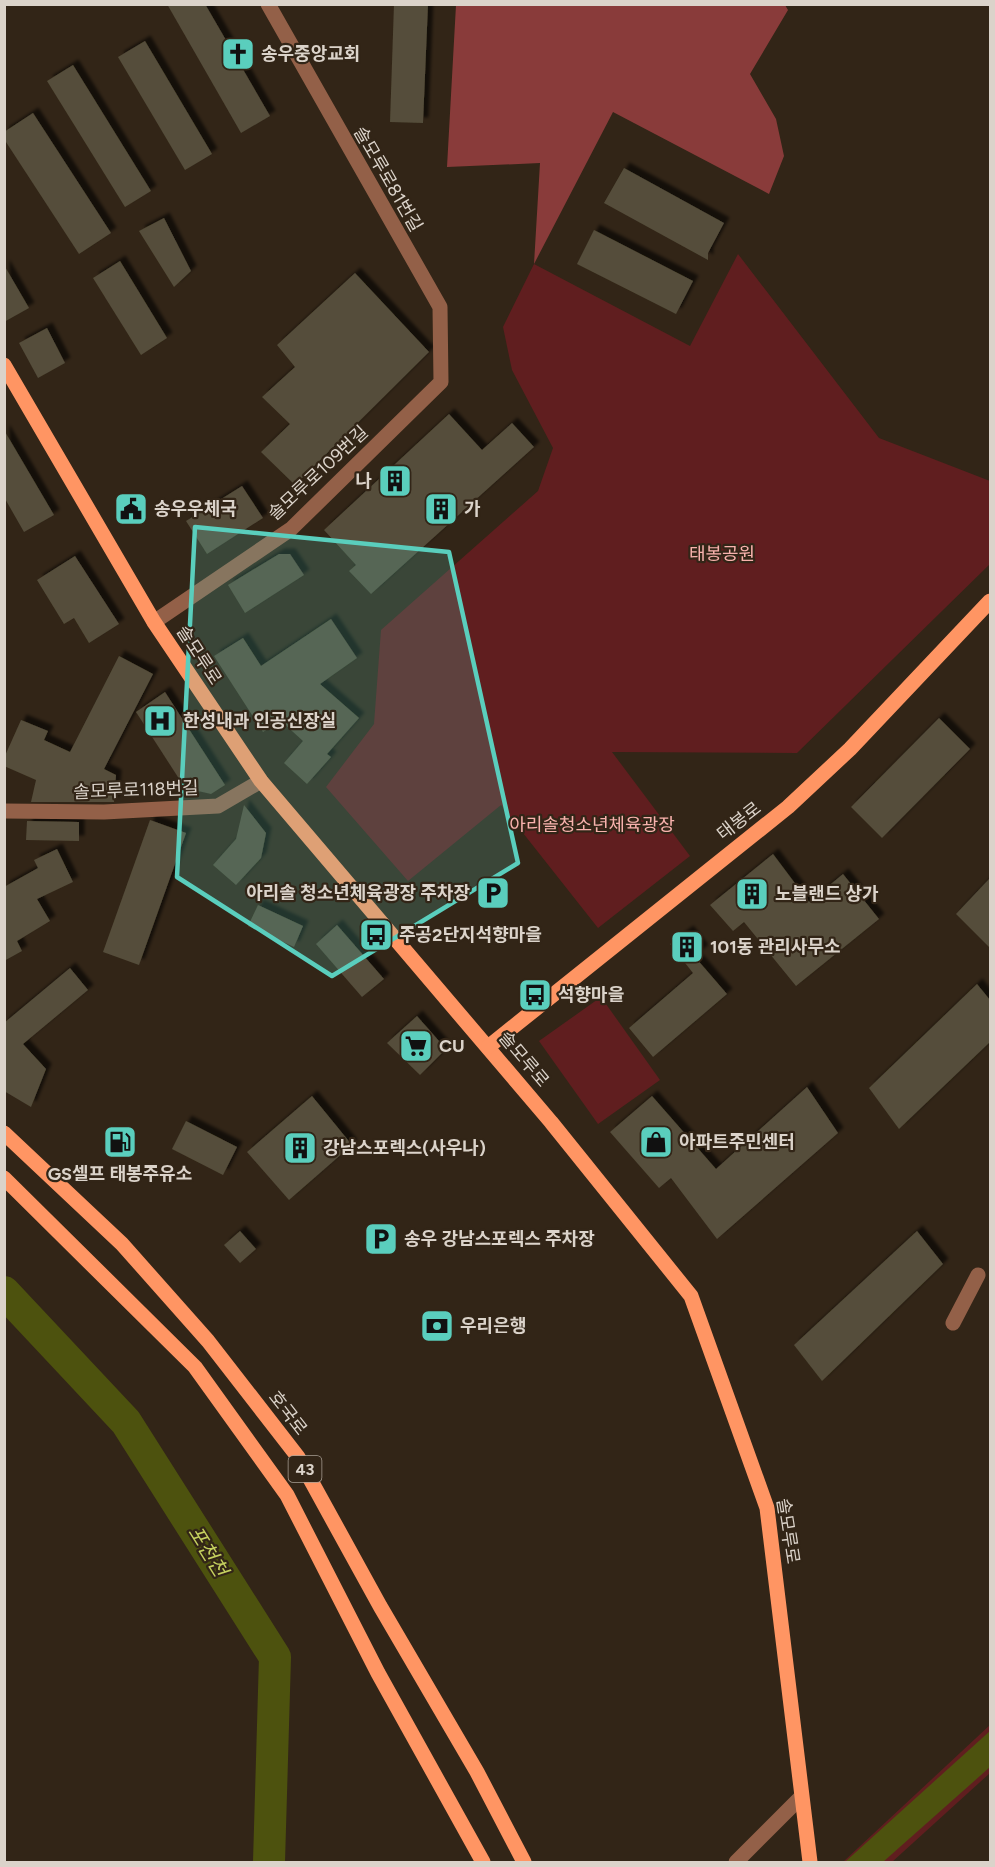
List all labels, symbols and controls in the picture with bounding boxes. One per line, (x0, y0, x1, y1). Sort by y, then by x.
church icon: 송우중앙교회 (220, 36, 256, 72)
place label: 송우중앙교회 (261, 43, 360, 65)
street label: 솔모루로81번길 (349, 122, 427, 236)
street label: 솔모루로109번길 (263, 421, 373, 525)
building icon: 나 (377, 463, 413, 499)
place label: 나 (355, 470, 372, 492)
public building icon: 송우우체국 (113, 491, 149, 527)
building icon: 가 (423, 491, 459, 527)
place label: 송우우체국 (154, 498, 237, 520)
place label: 가 (464, 498, 481, 520)
park label: 태봉공원 (689, 543, 755, 565)
street label: 솔모루로 (172, 621, 226, 689)
hospital icon: 한성내과 인공신장실 (142, 703, 178, 739)
place label: 한성내과 인공신장실 (183, 710, 336, 732)
street label: 솔모루로118번길 (73, 777, 199, 803)
street label: 태봉로 (713, 797, 765, 845)
park label: 아리솔청소년체육광장 (509, 814, 675, 836)
parking icon: 아리솔 청소년체육광장 주차장 (475, 875, 511, 911)
building icon: 노블랜드 상가 (734, 876, 770, 912)
place label: 아리솔 청소년체육광장 주차장 (246, 882, 470, 904)
place label: 노블랜드 상가 (775, 883, 879, 905)
bus stop icon: 주공2단지석향마을 (358, 917, 394, 953)
place label: 주공2단지석향마을 (399, 924, 542, 946)
building icon: 101동 관리사무소 (669, 929, 705, 965)
place label: 101동 관리사무소 (710, 936, 841, 958)
bus stop icon: 석향마을 (517, 977, 553, 1013)
place label: 석향마을 (558, 984, 624, 1006)
street label: 솔모루로 (494, 1027, 554, 1091)
supermarket icon: CU (398, 1028, 434, 1064)
place label: CU (439, 1035, 465, 1057)
fuel station icon: GS셀프 태봉주유소 (102, 1124, 138, 1160)
shop icon: 아파트주민센터 (638, 1124, 674, 1160)
building icon: 강남스포렉스(사우나) (282, 1130, 318, 1166)
place label: 아파트주민센터 (679, 1131, 795, 1153)
place label: 강남스포렉스(사우나) (323, 1137, 486, 1159)
place label: GS셀프 태봉주유소 (48, 1163, 192, 1185)
parking icon: 송우 강남스포렉스 주차장 (363, 1221, 399, 1257)
place label: 송우 강남스포렉스 주차장 (404, 1228, 595, 1250)
bank icon: 우리은행 (419, 1308, 455, 1344)
place label: 우리은행 (460, 1315, 526, 1337)
street label: 호국로 (264, 1387, 312, 1439)
road number: 43 (288, 1456, 322, 1482)
street label: 솔모루로 (772, 1497, 804, 1565)
water label: 포천천 (183, 1521, 234, 1583)

